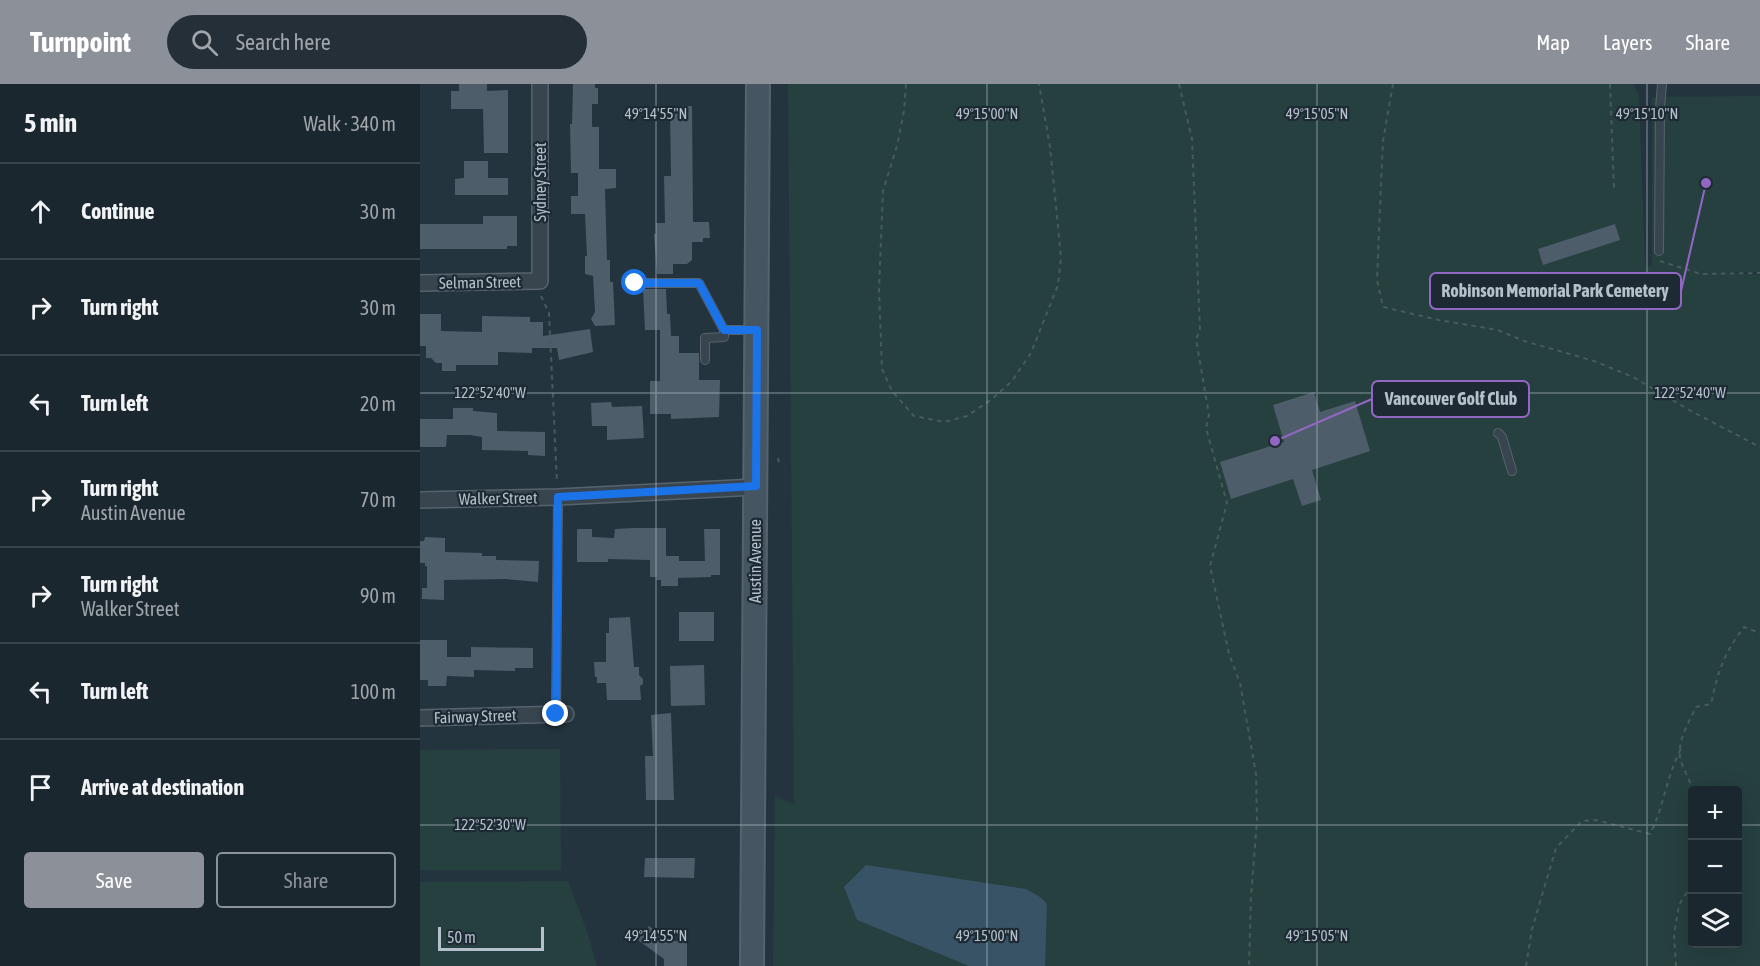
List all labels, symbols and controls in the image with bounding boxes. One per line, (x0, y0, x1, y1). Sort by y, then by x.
search box (167, 15, 587, 69)
text: Turnpoint (30, 26, 131, 58)
icon: search (188, 26, 221, 59)
text: Search here (236, 29, 331, 55)
text: Map (1536, 30, 1570, 54)
text: Layers (1603, 30, 1653, 54)
text: Share (1686, 30, 1730, 54)
text: 49°14'55"N (625, 105, 687, 122)
text: 49°15'00"N (956, 105, 1018, 122)
text: 49°15'05"N (1286, 105, 1348, 122)
text: 49°15'10"N (1616, 105, 1678, 122)
text: 5 min (24, 108, 77, 138)
text: Walk · 340 m (304, 112, 396, 135)
street label: Sydney Street (531, 142, 550, 222)
icon: ahead (24, 195, 57, 228)
text: Continue (81, 198, 155, 224)
text: 30 m (360, 200, 396, 223)
route start (621, 269, 647, 295)
street label: Selman Street (439, 272, 522, 292)
callout: Robinson Memorial Park Cemetery (1430, 273, 1681, 309)
text: Robinson Memorial Park Cemetery (1441, 280, 1669, 301)
icon: right (24, 291, 57, 324)
text: Turn right (81, 294, 158, 320)
text: 30 m (360, 296, 396, 319)
callout: Vancouver Golf Club (1372, 381, 1529, 417)
text: 122°52'40"W (454, 384, 526, 401)
text: 122°52'40"W (1654, 384, 1726, 401)
icon: left (24, 387, 57, 420)
text: Vancouver Golf Club (1384, 388, 1517, 409)
text: Turn left (81, 390, 148, 416)
text: 20 m (360, 392, 396, 415)
text: Turn right (81, 475, 158, 501)
icon: right (24, 483, 57, 516)
text: 70 m (360, 488, 396, 511)
street label: Walker Street (458, 488, 538, 508)
text: Austin Avenue (81, 501, 186, 524)
street label: Austin Avenue (746, 519, 764, 603)
text: Turn right (81, 571, 158, 597)
icon: right (24, 579, 57, 612)
text: 90 m (360, 584, 396, 607)
text: Walker Street (81, 597, 180, 620)
icon: left (24, 675, 57, 708)
text: Turn left (81, 678, 148, 704)
text: 100 m (351, 680, 396, 703)
route end (542, 700, 568, 726)
street label: Fairway Street (433, 706, 517, 727)
icon: arrive (24, 771, 57, 804)
text: Arrive at destination (81, 774, 244, 800)
map controls (1688, 786, 1742, 948)
button: + (1688, 786, 1742, 840)
text: 122°52'30"W (454, 816, 526, 833)
button: − (1688, 840, 1742, 894)
button: Save (24, 852, 204, 908)
button: Share (216, 852, 396, 908)
button: layers (1688, 894, 1742, 948)
scale bar (438, 924, 544, 952)
text: 49°14'55"N (625, 927, 687, 944)
text: 49°15'00"N (956, 927, 1018, 944)
text: 49°15'05"N (1286, 927, 1348, 944)
text: 50 m (447, 928, 476, 946)

